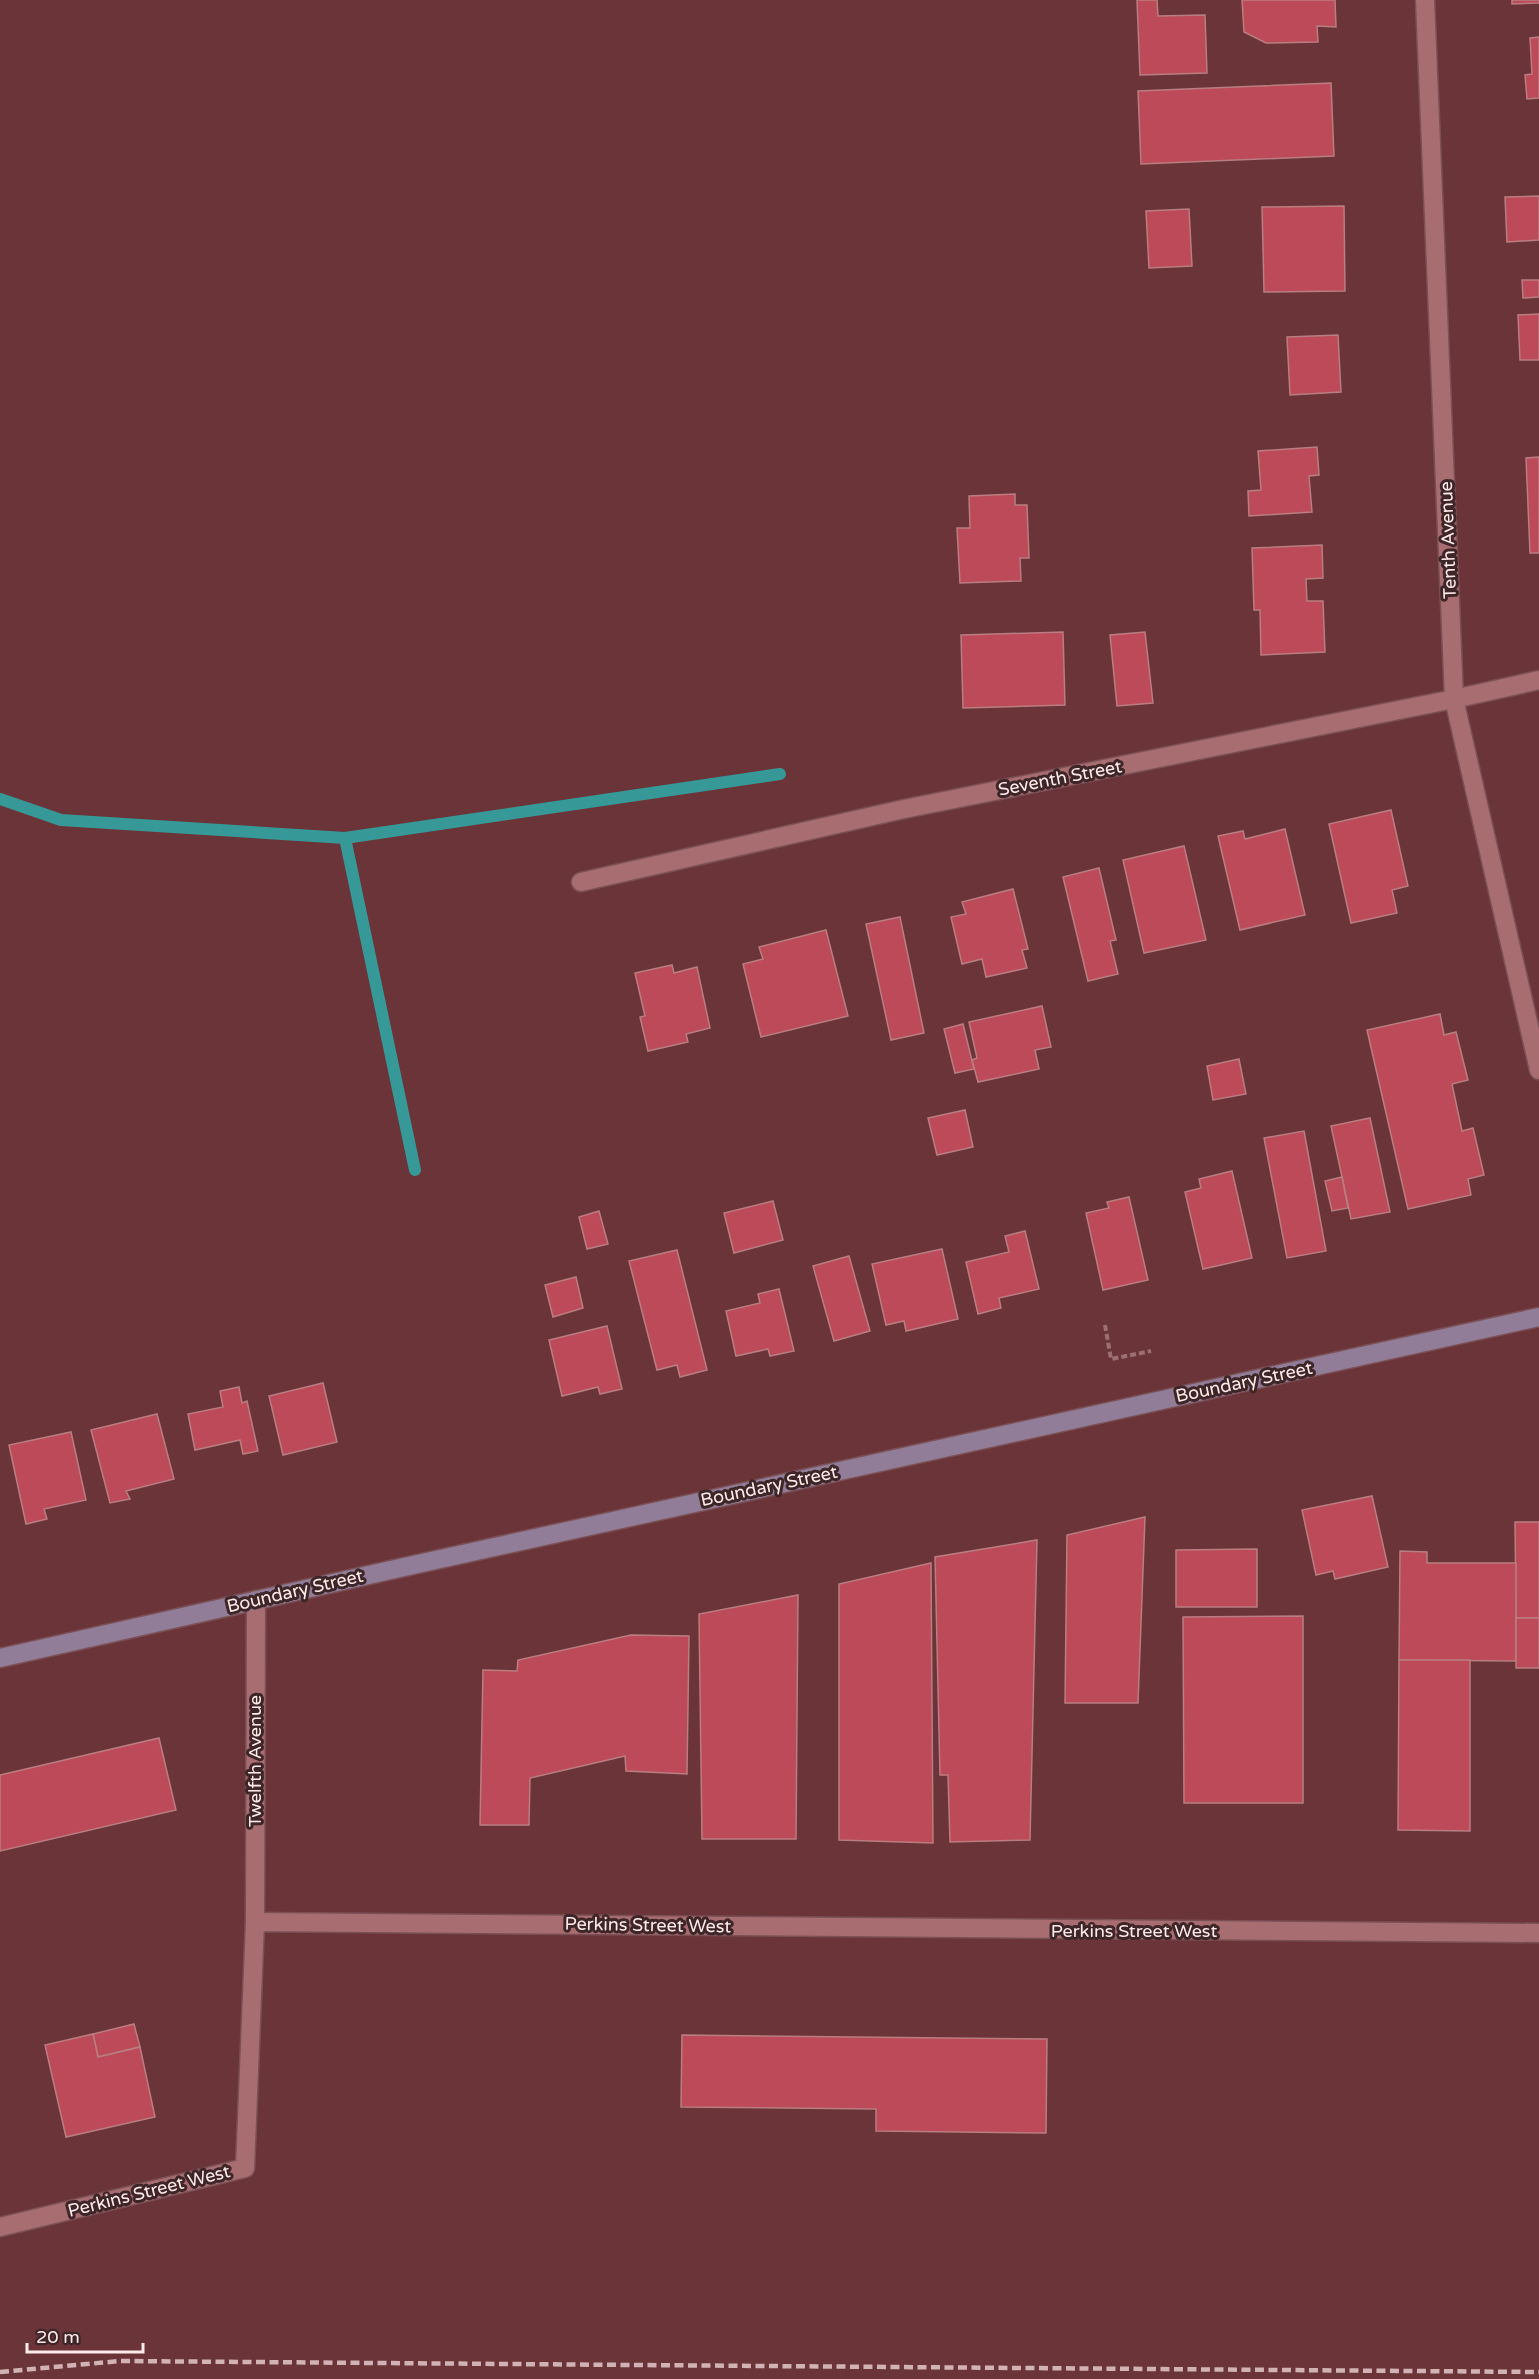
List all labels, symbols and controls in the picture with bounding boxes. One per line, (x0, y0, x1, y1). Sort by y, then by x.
street label: Tenth Avenue (1435, 481, 1461, 599)
street label: Seventh Street (996, 755, 1124, 801)
street label: Boundary Street (1174, 1357, 1315, 1407)
street label: Boundary Street (699, 1461, 840, 1511)
street label: Boundary Street (225, 1565, 366, 1617)
street label: Twelfth Avenue (244, 1695, 266, 1827)
street label: Perkins Street West (564, 1913, 732, 1937)
street label: Perkins Street West (1051, 1920, 1217, 1942)
street label: Perkins Street West (65, 2160, 233, 2222)
scale bar (27, 2316, 142, 2354)
text: 20 m (36, 2326, 80, 2348)

